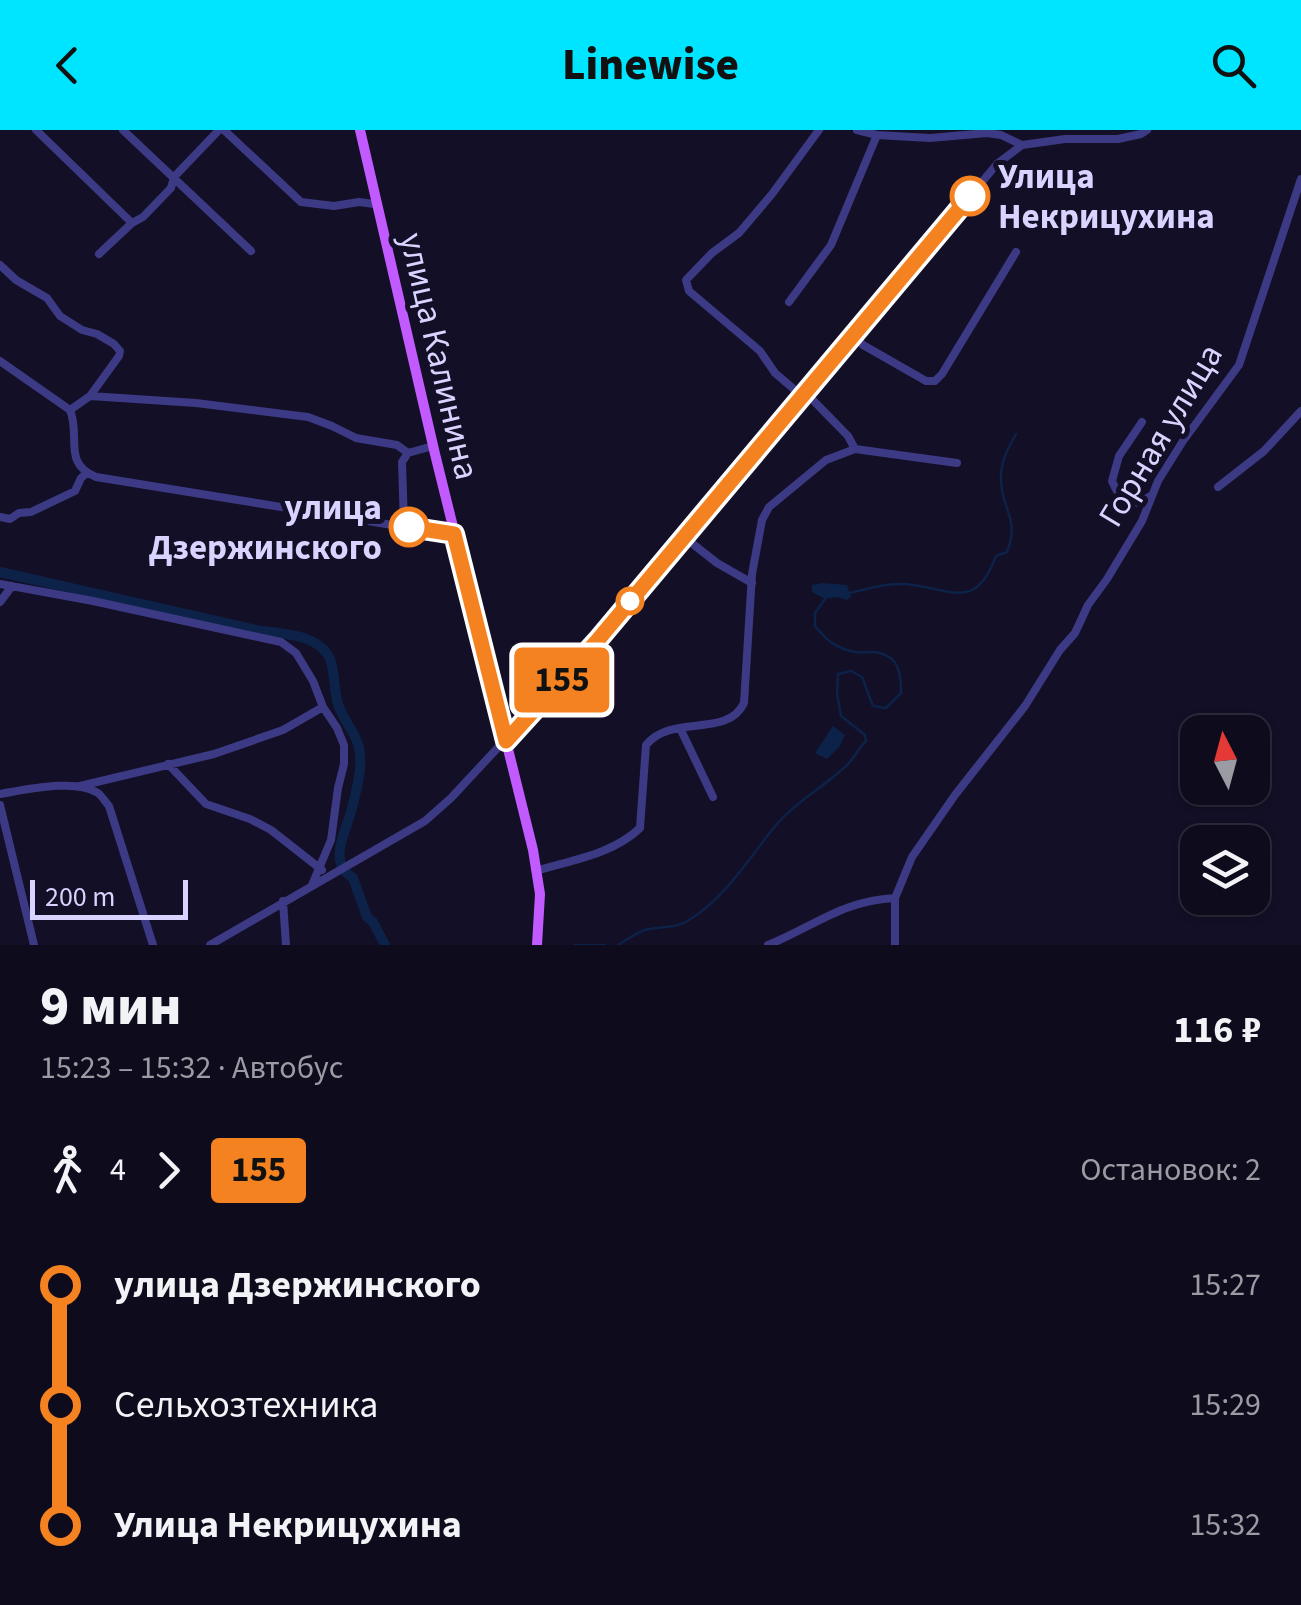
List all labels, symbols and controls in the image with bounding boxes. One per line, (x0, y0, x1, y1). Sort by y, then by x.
text: Linewise (562, 33, 739, 97)
icon: back (40, 38, 95, 93)
icon: search (1206, 38, 1261, 93)
place label: Улица Некрицухина (998, 152, 1215, 242)
marker: Улица Некрицухина (951, 177, 989, 215)
street label: улица Калинина (386, 228, 492, 485)
street label: Горная улица (1086, 334, 1235, 537)
place label: улица Дзержинского (149, 483, 382, 573)
marker: улица Дзержинского (390, 508, 428, 546)
unlabelled marker (617, 588, 643, 614)
line badge: 155 (504, 648, 620, 712)
text: 155 (534, 655, 590, 705)
north arrow (1180, 715, 1270, 805)
map controls (1180, 715, 1270, 915)
button: layers (1180, 825, 1270, 915)
scale bar (30, 875, 188, 920)
text: 200 m (45, 877, 116, 917)
text: 9 мин (40, 968, 181, 1046)
text: 116 ₽ (1173, 1003, 1261, 1057)
text: 15:23 – 15:32 · Автобус (40, 1045, 343, 1091)
icon: walk (40, 1143, 95, 1198)
icon: forward (141, 1143, 196, 1198)
text: 155 (231, 1145, 286, 1195)
text: 4 (110, 1147, 126, 1193)
text: Остановок: 2 (1080, 1147, 1261, 1193)
text: улица Дзержинского (114, 1258, 481, 1312)
text: 15:27 (1189, 1262, 1261, 1308)
text: Сельхозтехника (114, 1378, 378, 1432)
text: 15:29 (1189, 1382, 1261, 1428)
text: Улица Некрицухина (114, 1498, 462, 1552)
text: 15:32 (1189, 1502, 1261, 1548)

